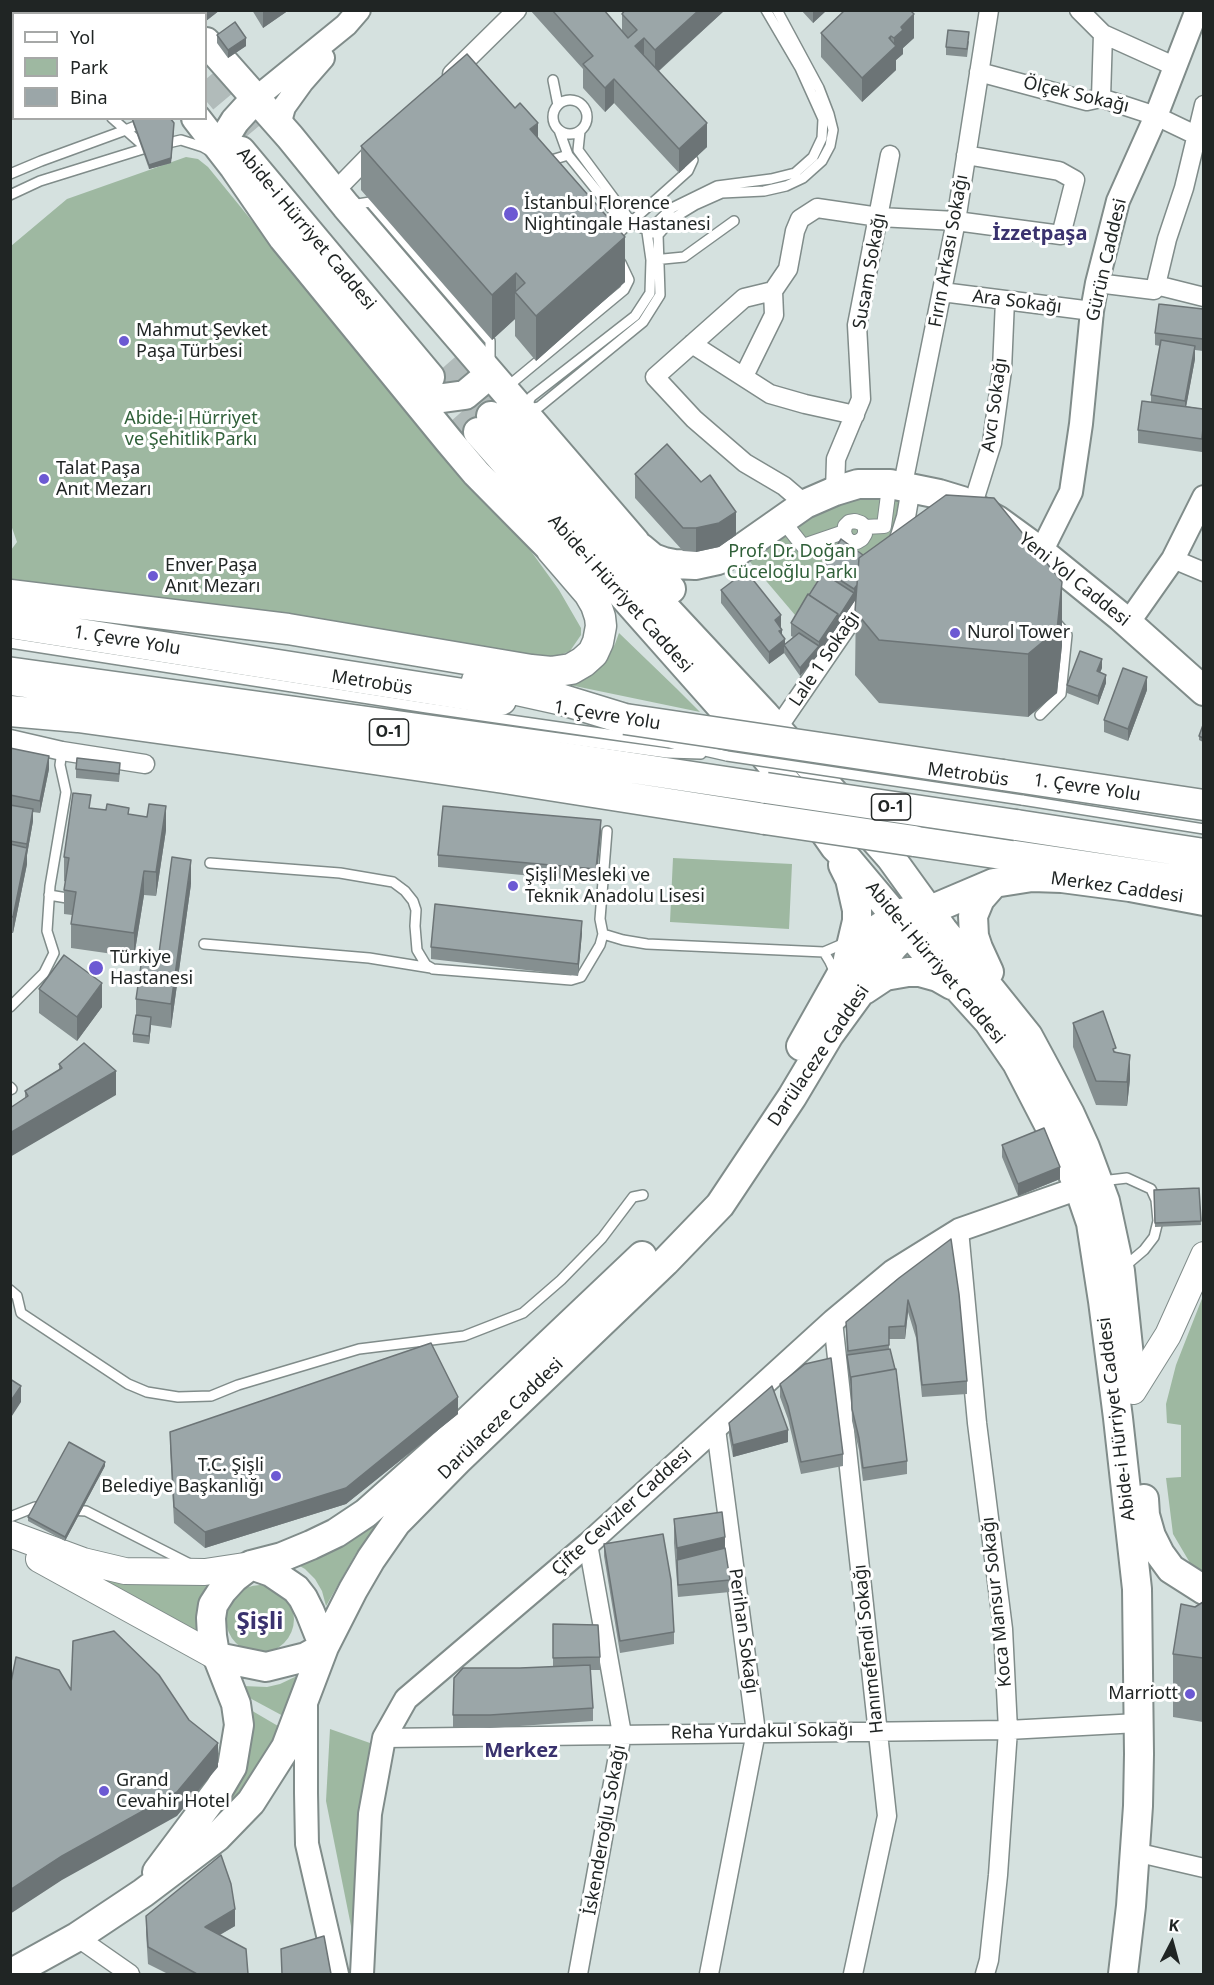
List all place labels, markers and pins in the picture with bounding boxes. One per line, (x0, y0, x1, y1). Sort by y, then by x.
place label: İstanbul Florence Nightingale Hastanesi (524, 193, 711, 236)
marker: İstanbul Florence Nightingale Hastanesi (502, 205, 520, 223)
place label: Mahmut Şevket Paşa Türbesi (136, 320, 268, 362)
marker: Mahmut Şevket Paşa Türbesi (117, 334, 131, 348)
place label: Talat Paşa Anıt Mezarı (56, 458, 151, 500)
marker: Talat Paşa Anıt Mezarı (37, 472, 51, 486)
place label: Enver Paşa Anıt Mezarı (165, 555, 260, 598)
marker: Enver Paşa Anıt Mezarı (146, 569, 160, 583)
place label: Nurol Tower (967, 622, 1070, 644)
marker: Nurol Tower (948, 626, 962, 640)
place label: Şişli Mesleki ve Teknik Anadolu Lisesi (525, 865, 705, 908)
marker: Şişli Mesleki ve Teknik Anadolu Lisesi (506, 879, 520, 893)
place label: Türkiye Hastanesi (110, 947, 193, 990)
marker: Türkiye Hastanesi (87, 959, 105, 977)
place label: T.C. Şişli Belediye Başkanlığı (101, 1455, 264, 1498)
marker: T.C. Şişli Belediye Başkanlığı (269, 1469, 283, 1483)
place label: Marriott (1108, 1683, 1178, 1705)
marker: Marriott (1183, 1687, 1197, 1701)
place label: Grand Cevahir Hotel (116, 1770, 230, 1812)
marker: Grand Cevahir Hotel (97, 1784, 111, 1798)

